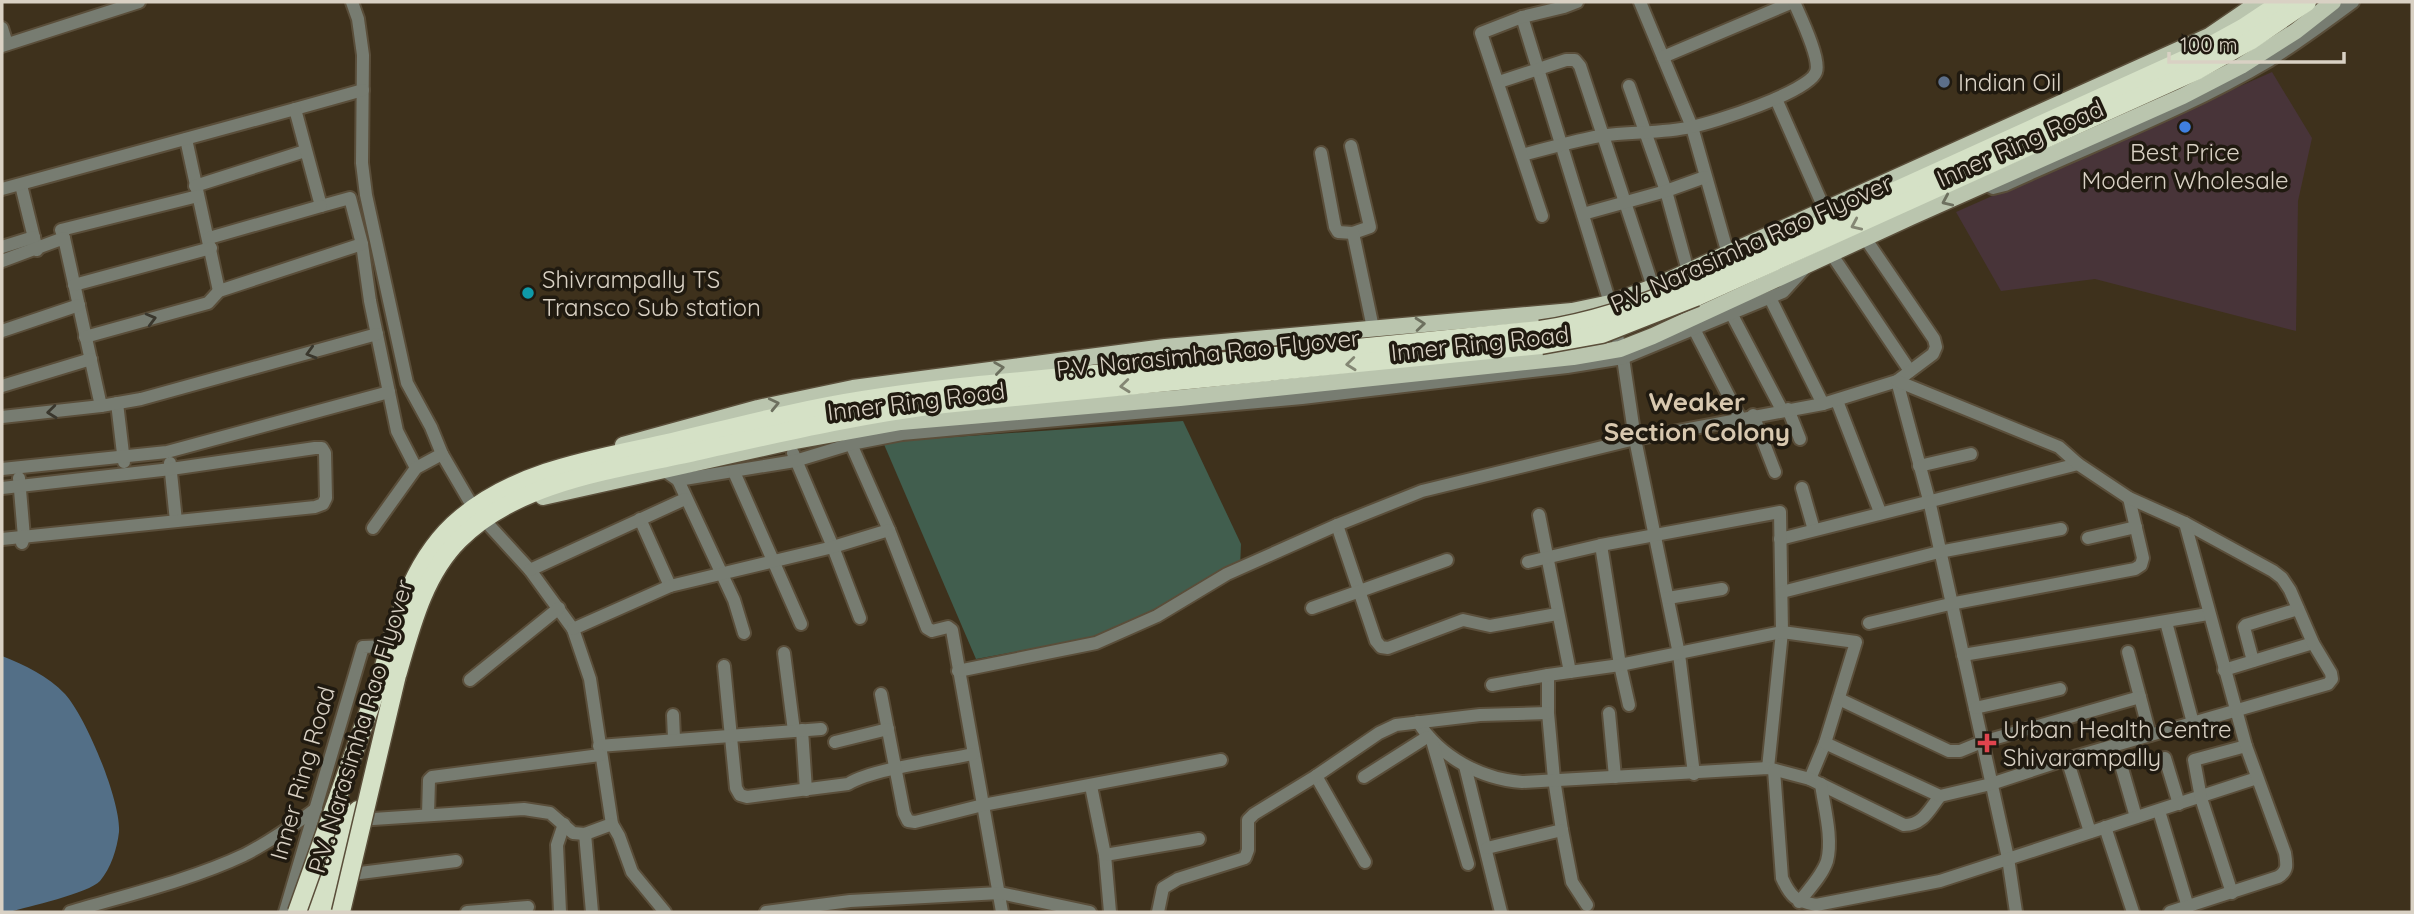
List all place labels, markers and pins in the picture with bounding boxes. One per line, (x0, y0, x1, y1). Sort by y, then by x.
place label: Indian Oil (1958, 67, 2062, 97)
marker: Indian Oil (1936, 74, 1952, 90)
marker: Best Price Modern Wholesale (2177, 119, 2193, 135)
place label: Best Price Modern Wholesale (2081, 137, 2289, 195)
place label: Shivrampally TS Transco Sub station (542, 264, 761, 322)
marker: Shivrampally TS Transco Sub station (520, 285, 536, 301)
place label: Urban Health Centre Shivarampally (2003, 714, 2232, 772)
marker: Urban Health Centre Shivarampally (1977, 733, 1997, 753)

